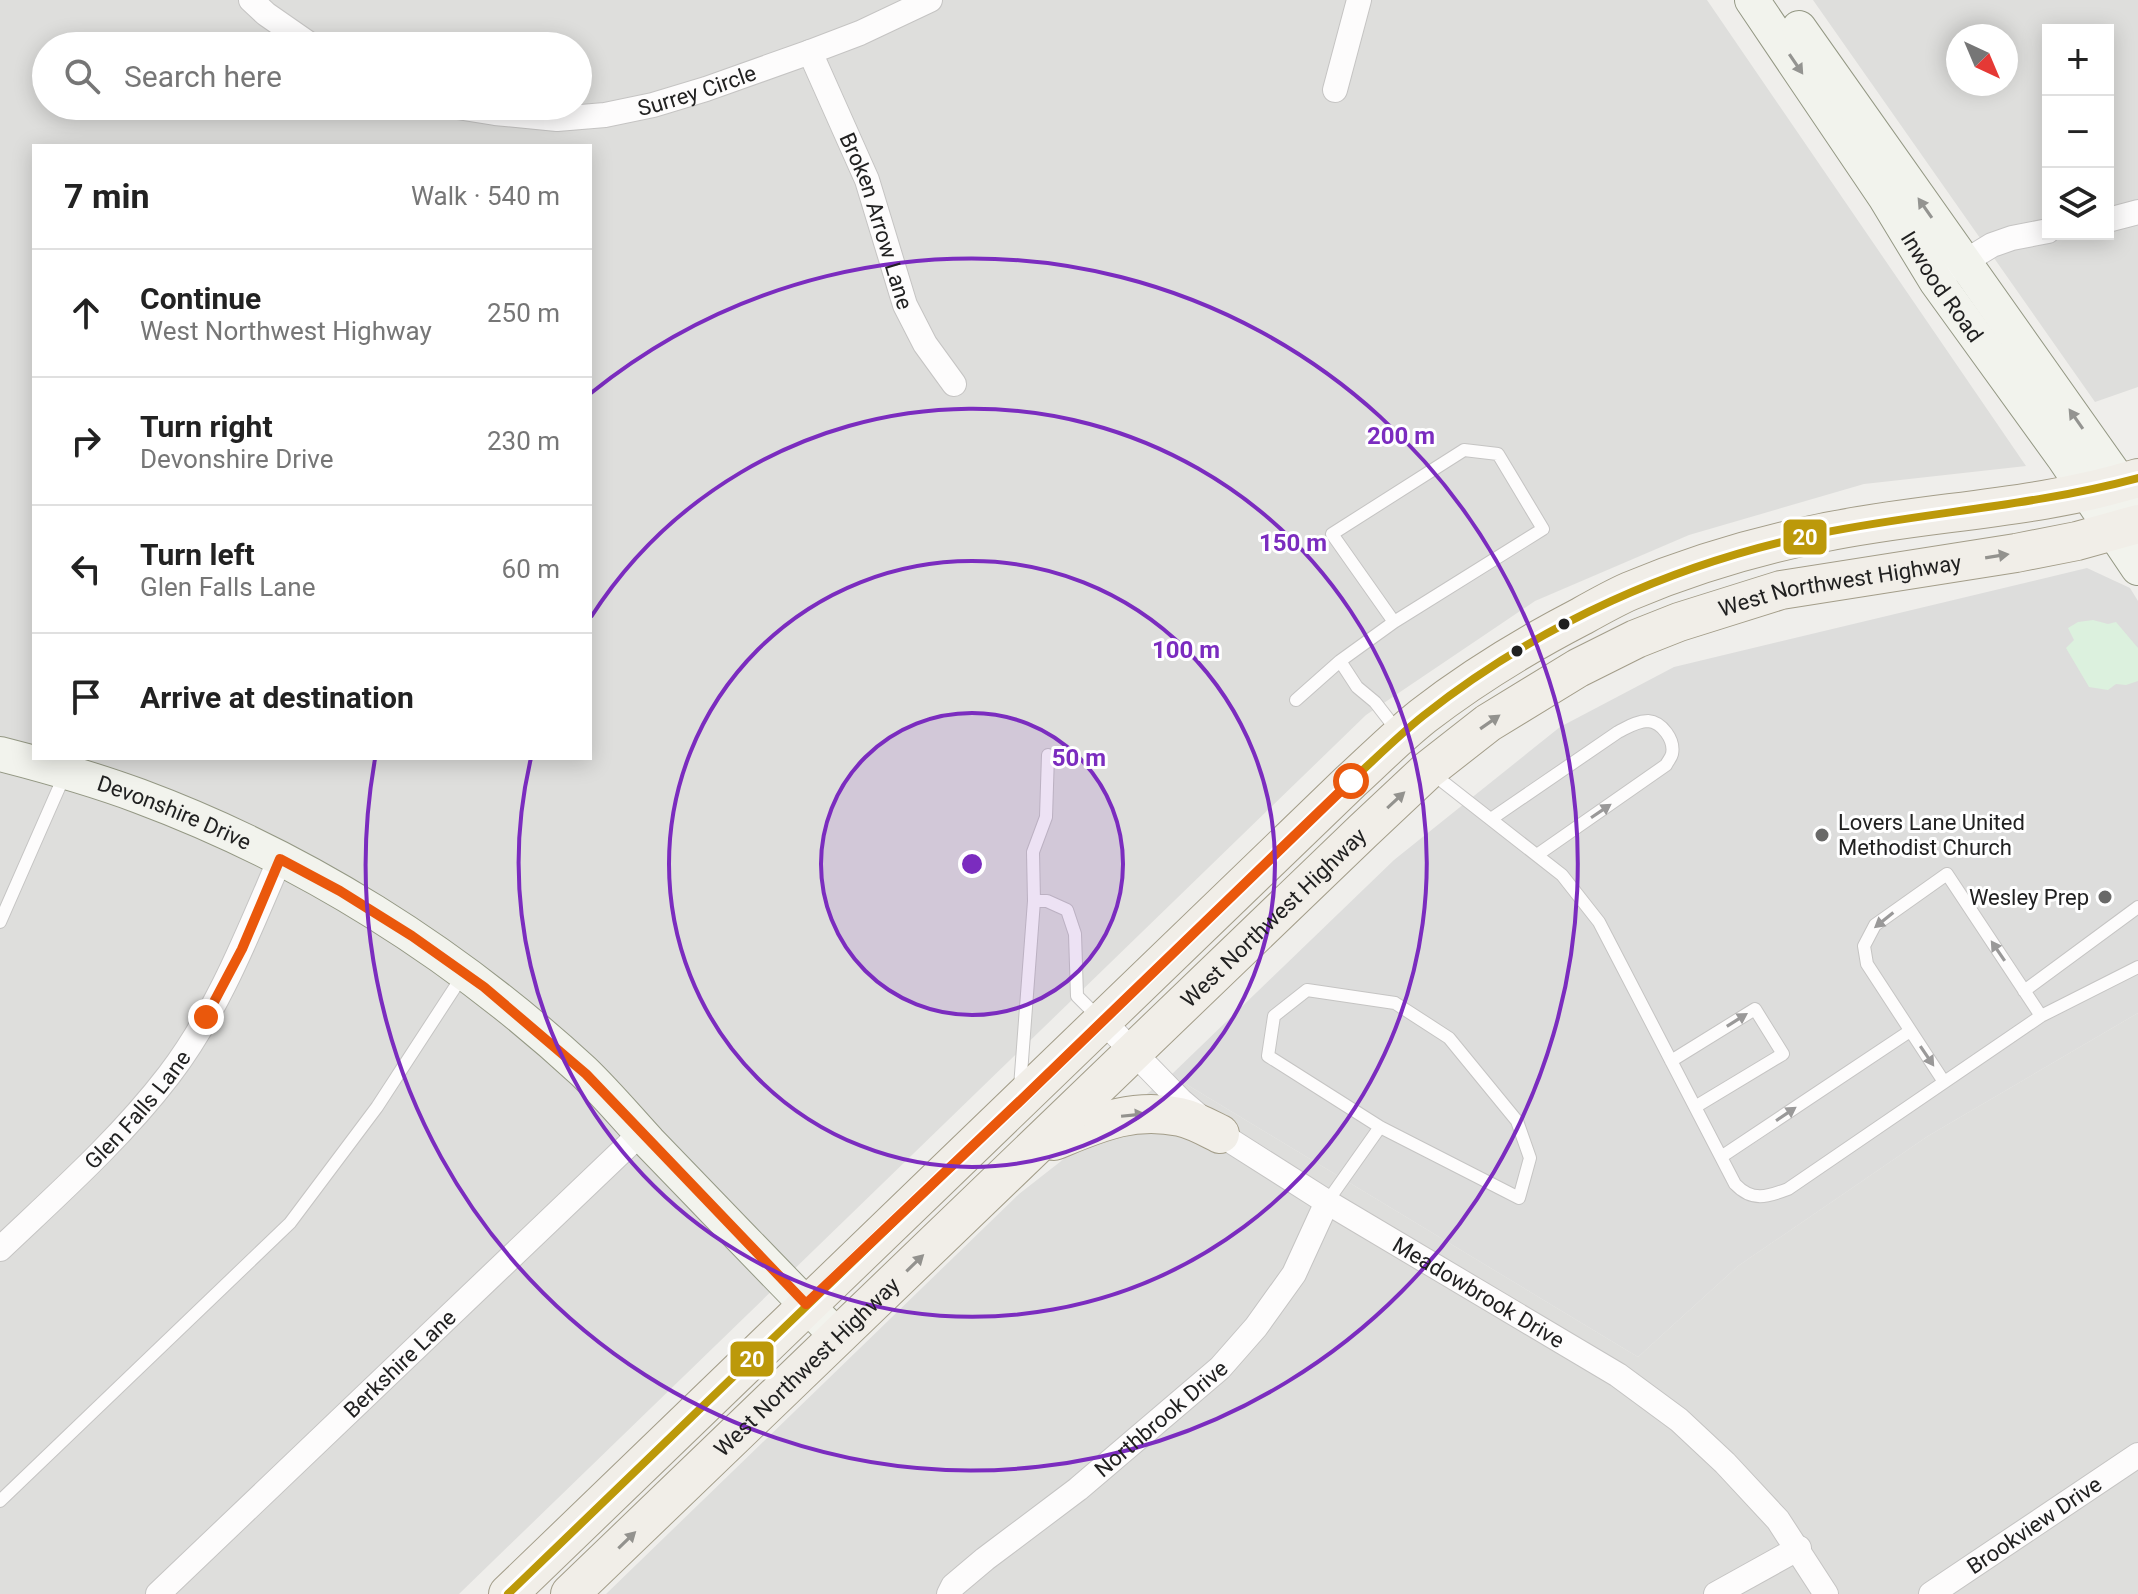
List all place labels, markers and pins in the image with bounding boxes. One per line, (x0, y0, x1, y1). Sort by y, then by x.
unlabelled marker (1556, 616, 1572, 632)
unlabelled marker (1509, 643, 1525, 659)
place label: Lovers Lane United Methodist Church (1838, 810, 2025, 860)
marker: Lovers Lane United Methodist Church (1813, 826, 1831, 844)
centre of rings (958, 850, 986, 878)
place label: Wesley Prep (1969, 885, 2089, 910)
marker: Wesley Prep (2096, 888, 2114, 906)

